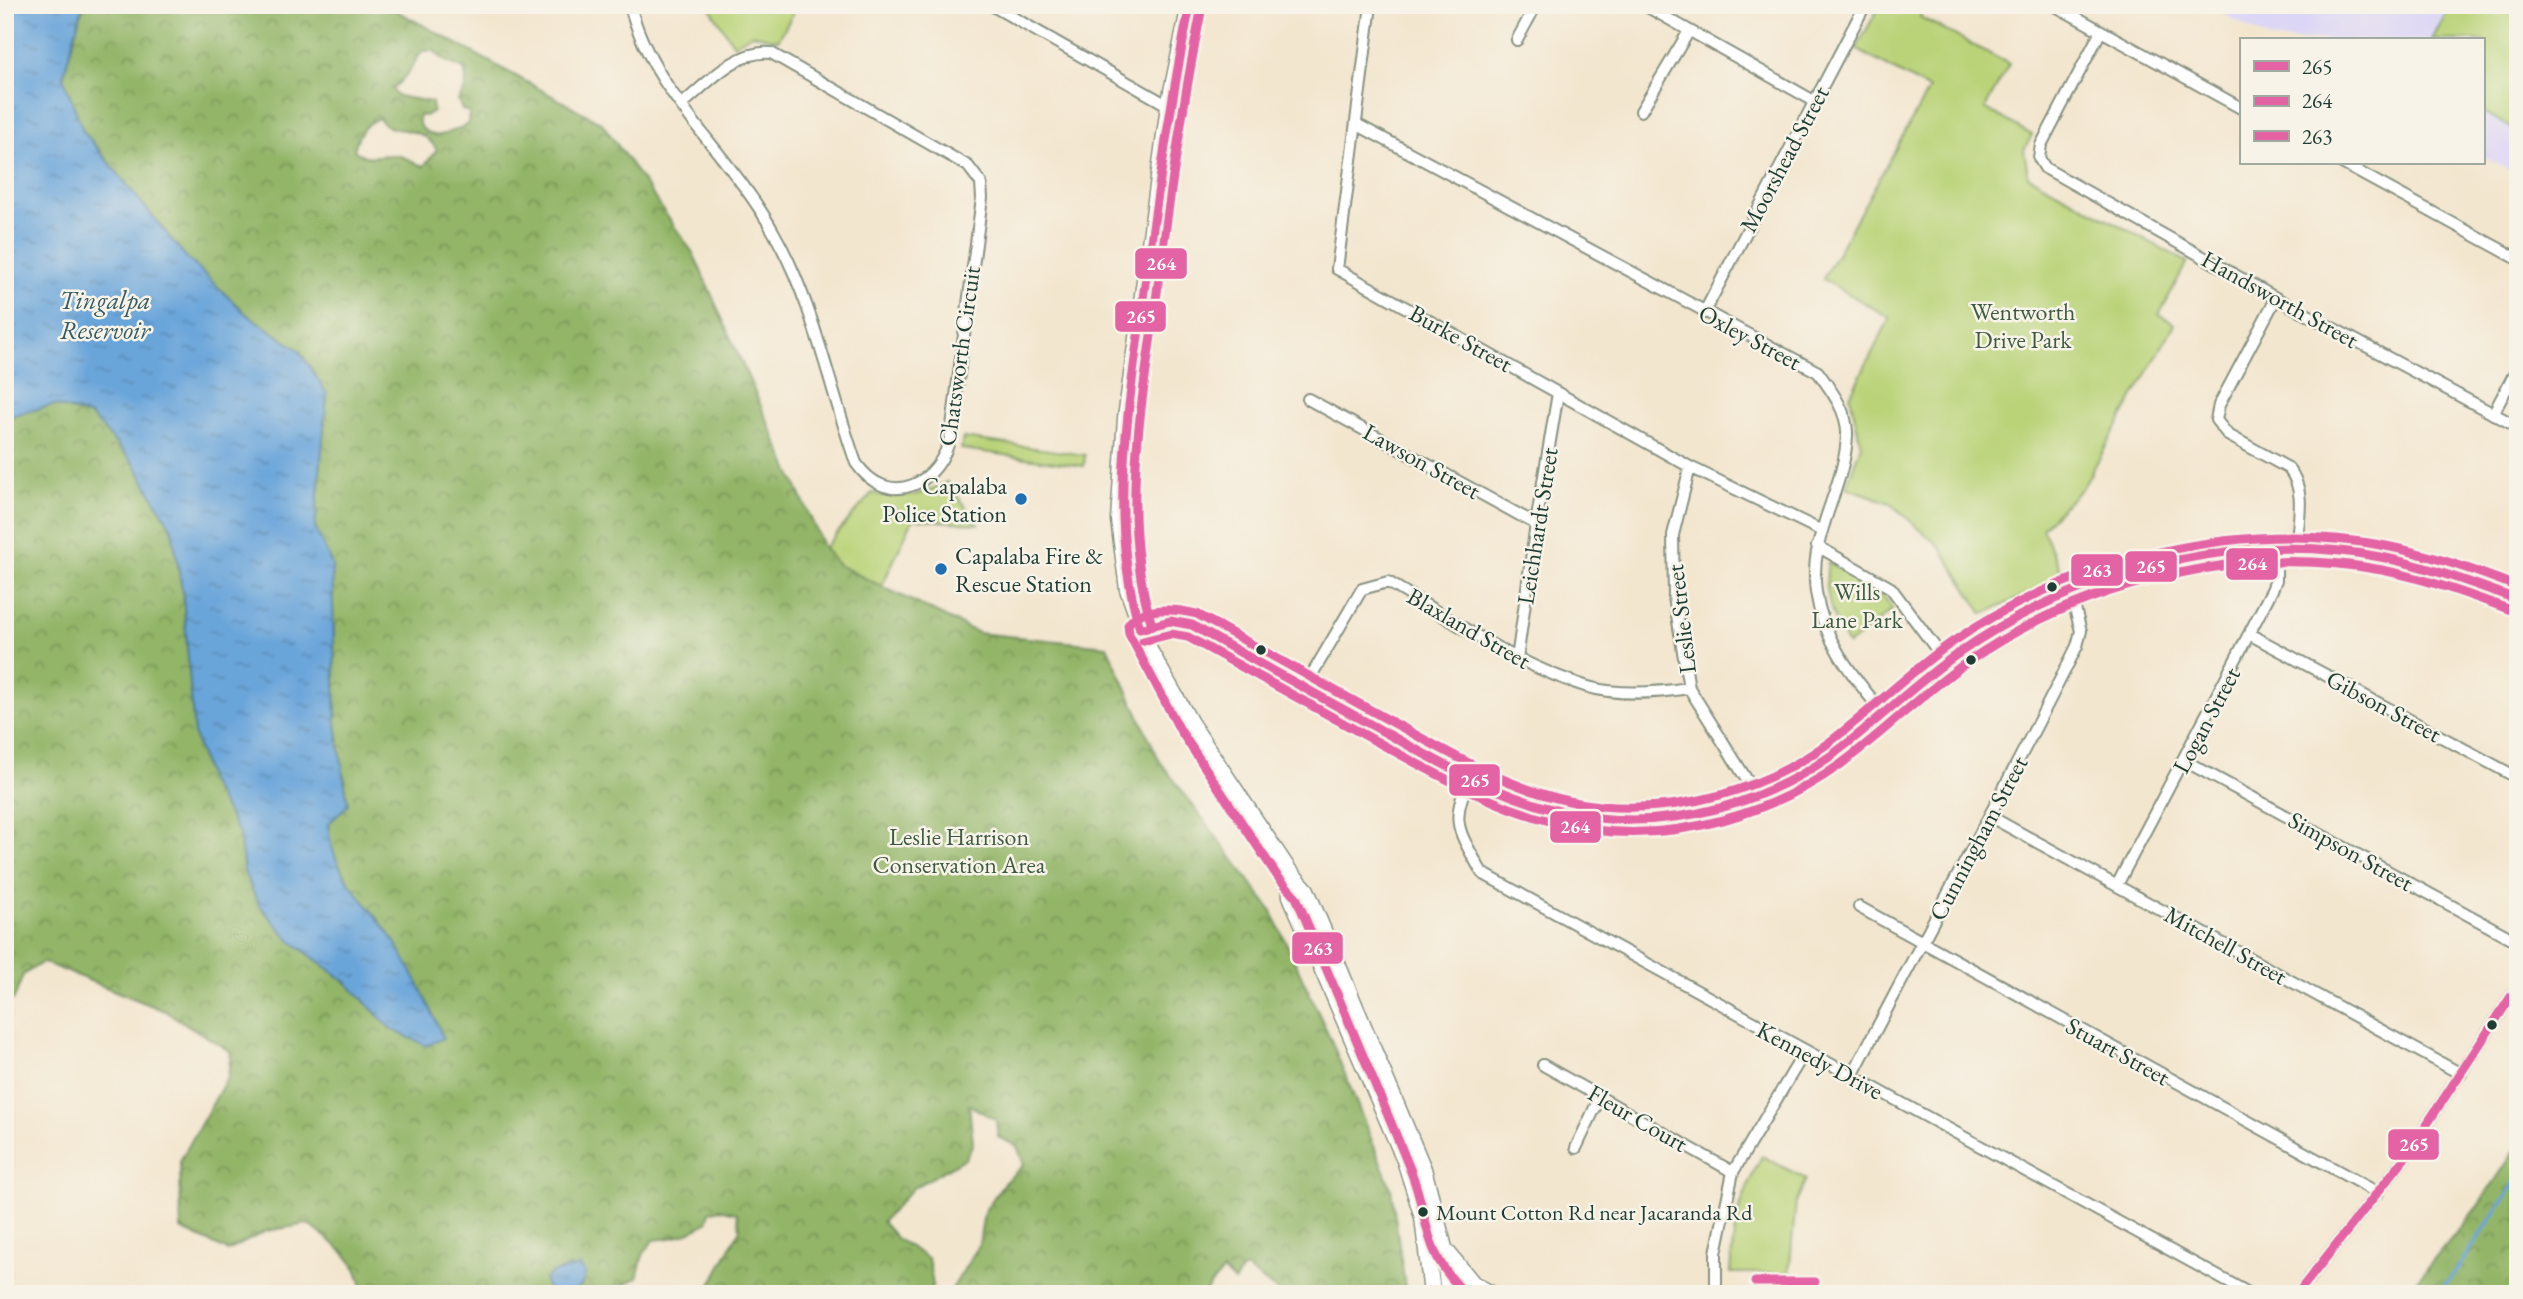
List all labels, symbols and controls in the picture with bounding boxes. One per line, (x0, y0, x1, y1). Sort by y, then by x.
legend (2240, 38, 2484, 164)
text: 265 (2302, 53, 2332, 80)
street label: Moorshead Street (1732, 80, 1836, 238)
text: 264 (2302, 87, 2333, 114)
text: 263 (2302, 123, 2332, 150)
street label: Handsworth Street (2196, 243, 2364, 355)
line badge: 264 (1134, 247, 1188, 280)
text: 264 (1146, 251, 1177, 276)
street label: Chatsworth Circuit (931, 264, 987, 448)
water label: Tingalpa Reservoir (59, 283, 151, 347)
park label: Wentworth Drive Park (1971, 296, 2075, 355)
street label: Burke Street (1404, 297, 1518, 379)
street label: Oxley Street (1693, 297, 1807, 377)
line badge: 265 (1114, 300, 1167, 333)
text: 265 (1126, 304, 1156, 329)
street label: Lawson Street (1358, 416, 1486, 506)
street label: Leichhardt Street (1509, 445, 1565, 607)
place label: Capalaba Police Station (882, 470, 1007, 529)
marker: Capalaba Police Station (1013, 491, 1029, 507)
place label: Capalaba Fire & Rescue Station (955, 540, 1103, 599)
line badge: 264 (2225, 547, 2279, 581)
line badge: 265 (2124, 550, 2178, 583)
text: 264 (2237, 551, 2268, 576)
line badge: 263 (2070, 553, 2124, 587)
text: 265 (2136, 554, 2166, 579)
text: 263 (2082, 558, 2112, 583)
marker: Capalaba Fire & Rescue Station (933, 561, 949, 577)
street label: Leslie Street (1659, 562, 1703, 675)
park label: Wills Lane Park (1811, 576, 1903, 635)
street label: Blaxland Street (1402, 580, 1537, 676)
unlabelled marker (2045, 580, 2059, 594)
unlabelled marker (1254, 643, 1268, 657)
unlabelled marker (1964, 653, 1978, 667)
street label: Logan Street (2165, 661, 2247, 779)
street label: Gibson Street (2321, 663, 2447, 749)
street label: Cunningham Street (1922, 750, 2035, 926)
line badge: 265 (1448, 763, 1501, 797)
text: 265 (1460, 768, 1490, 793)
street label: Simpson Street (2283, 804, 2419, 898)
line badge: 264 (1549, 810, 1602, 844)
text: 264 (1560, 814, 1591, 839)
park label: Leslie Harrison Conservation Area (873, 821, 1046, 880)
street label: Mitchell Street (2159, 899, 2293, 992)
line badge: 263 (1291, 931, 1344, 965)
text: 263 (1303, 936, 1333, 961)
street label: Stuart Street (2061, 1010, 2176, 1092)
street label: Kennedy Drive (1751, 1014, 1889, 1106)
unlabelled marker (2485, 1018, 2499, 1032)
street label: Fleur Court (1583, 1077, 1694, 1159)
line badge: 265 (2387, 1128, 2440, 1161)
text: 265 (2399, 1132, 2429, 1157)
place label: Mount Cotton Rd near Jacaranda Rd (1436, 1198, 1753, 1227)
marker: Mount Cotton Rd near Jacaranda Rd (1416, 1205, 1430, 1219)

